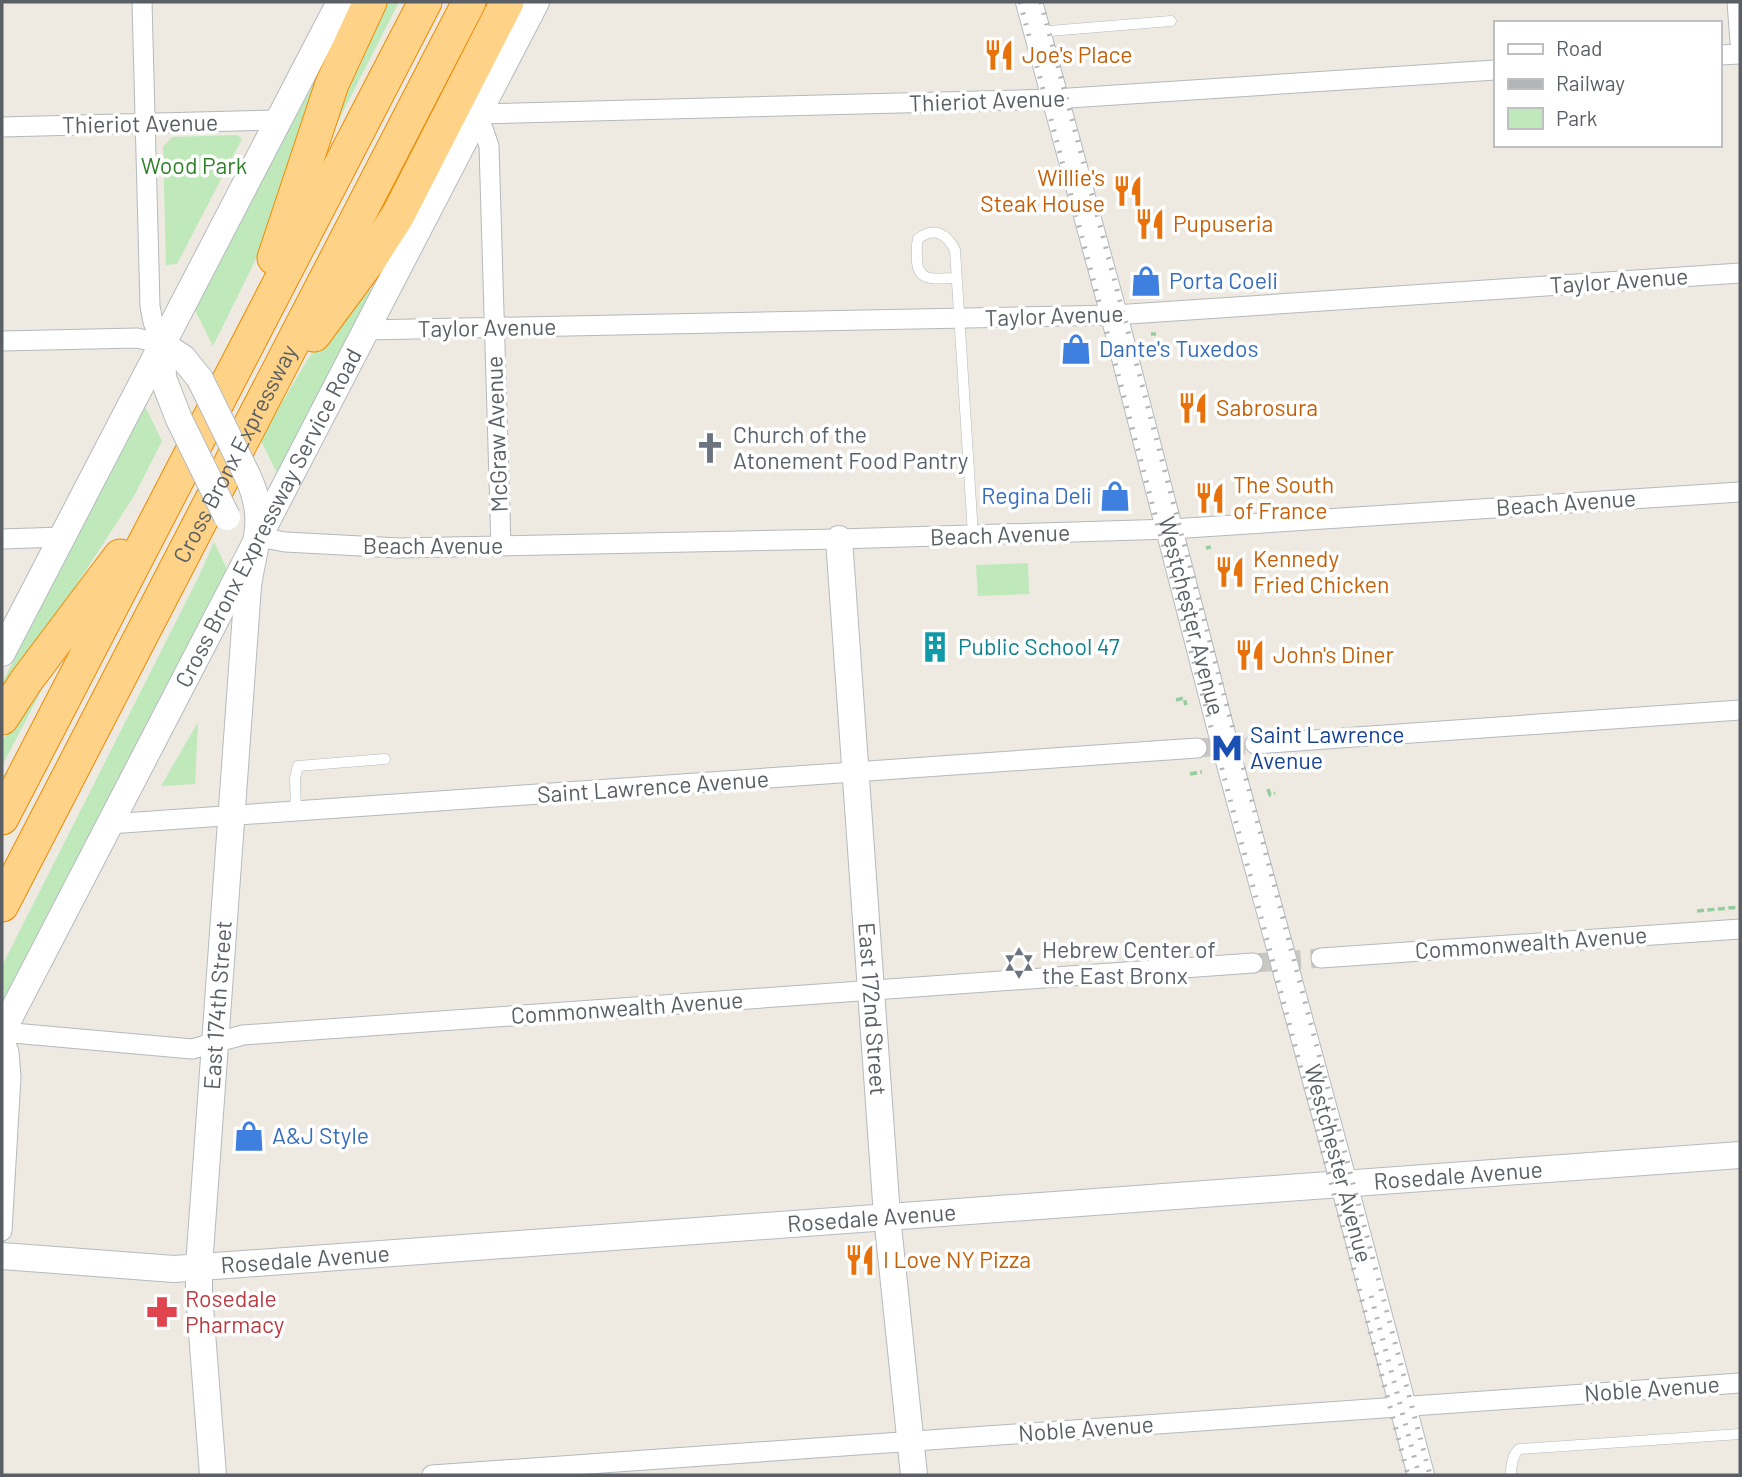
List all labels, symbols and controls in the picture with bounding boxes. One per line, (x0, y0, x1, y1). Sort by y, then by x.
legend (1494, 21, 1721, 147)
text: Road (1556, 35, 1602, 60)
restaurant icon: Joe's Place (982, 38, 1016, 72)
place label: Joe's Place (1022, 40, 1133, 68)
text: Railway (1556, 70, 1625, 95)
street label: Thieriot Avenue (908, 83, 1066, 117)
text: Park (1556, 105, 1597, 130)
street label: Thieriot Avenue (62, 108, 218, 138)
park label: Wood Park (141, 151, 247, 179)
place label: Willie's Steak House (980, 163, 1105, 217)
restaurant icon: Willie's Steak House (1111, 174, 1145, 208)
restaurant icon: Pupuseria (1133, 207, 1167, 241)
place label: Pupuseria (1173, 209, 1273, 237)
street label: Taylor Avenue (1549, 261, 1689, 299)
shop icon: Porta Coeli (1129, 264, 1163, 298)
place label: Porta Coeli (1169, 266, 1278, 294)
street label: Taylor Avenue (984, 299, 1124, 331)
street label: Taylor Avenue (417, 312, 557, 342)
shop icon: Dante's Tuxedos (1059, 332, 1093, 366)
place label: Dante's Tuxedos (1099, 334, 1259, 362)
street label: Cross Bronx Expressway (166, 339, 303, 567)
street label: Cross Bronx Expressway Service Road (168, 343, 367, 692)
street label: McGraw Avenue (479, 355, 513, 513)
restaurant icon: Sabrosura (1176, 391, 1210, 425)
place label: Sabrosura (1216, 393, 1318, 421)
place label: Church of the Atonement Food Pantry (733, 420, 969, 474)
church icon: Church of the Atonement Food Pantry (693, 431, 727, 465)
place label: The South of France (1233, 470, 1334, 524)
shop icon: Regina Deli (1098, 479, 1132, 513)
place label: Regina Deli (981, 481, 1092, 509)
restaurant icon: The South of France (1193, 481, 1227, 515)
street label: Beach Avenue (1495, 483, 1637, 521)
street label: Westchester Avenue (1153, 513, 1231, 718)
street label: Beach Avenue (929, 518, 1071, 550)
street label: Beach Avenue (363, 531, 503, 559)
place label: Kennedy Fried Chicken (1253, 544, 1389, 598)
restaurant icon: Kennedy Fried Chicken (1213, 555, 1247, 589)
building icon: Public School 47 (918, 630, 952, 664)
place label: Public School 47 (958, 632, 1120, 660)
restaurant icon: John's Diner (1233, 638, 1267, 672)
place label: John's Diner (1273, 640, 1395, 668)
place label: Saint Lawrence Avenue (1250, 720, 1405, 774)
metro station icon: Saint Lawrence Avenue (1210, 731, 1244, 765)
street label: Saint Lawrence Avenue (536, 764, 770, 808)
street label: East 174th Street (197, 920, 237, 1091)
street label: Commonwealth Avenue (1414, 920, 1648, 964)
street label: East 172nd Street (853, 921, 893, 1096)
place label: Hebrew Center of the East Bronx (1042, 935, 1216, 989)
synagogue icon: Hebrew Center of the East Bronx (1002, 946, 1036, 980)
street label: Commonwealth Avenue (510, 985, 744, 1029)
street label: Westchester Avenue (1299, 1061, 1379, 1265)
shop icon: A&J Style (232, 1119, 266, 1153)
place label: A&J Style (272, 1121, 369, 1149)
street label: Rosedale Avenue (1372, 1154, 1544, 1195)
street label: Rosedale Avenue (786, 1197, 957, 1237)
street label: Rosedale Avenue (220, 1238, 391, 1279)
restaurant icon: I Love NY Pizza (843, 1243, 877, 1277)
place label: I Love NY Pizza (883, 1245, 1031, 1273)
place label: Rosedale Pharmacy (185, 1284, 285, 1338)
pharmacy icon: Rosedale Pharmacy (145, 1295, 179, 1329)
street label: Noble Avenue (1583, 1369, 1721, 1407)
street label: Noble Avenue (1017, 1409, 1155, 1447)

